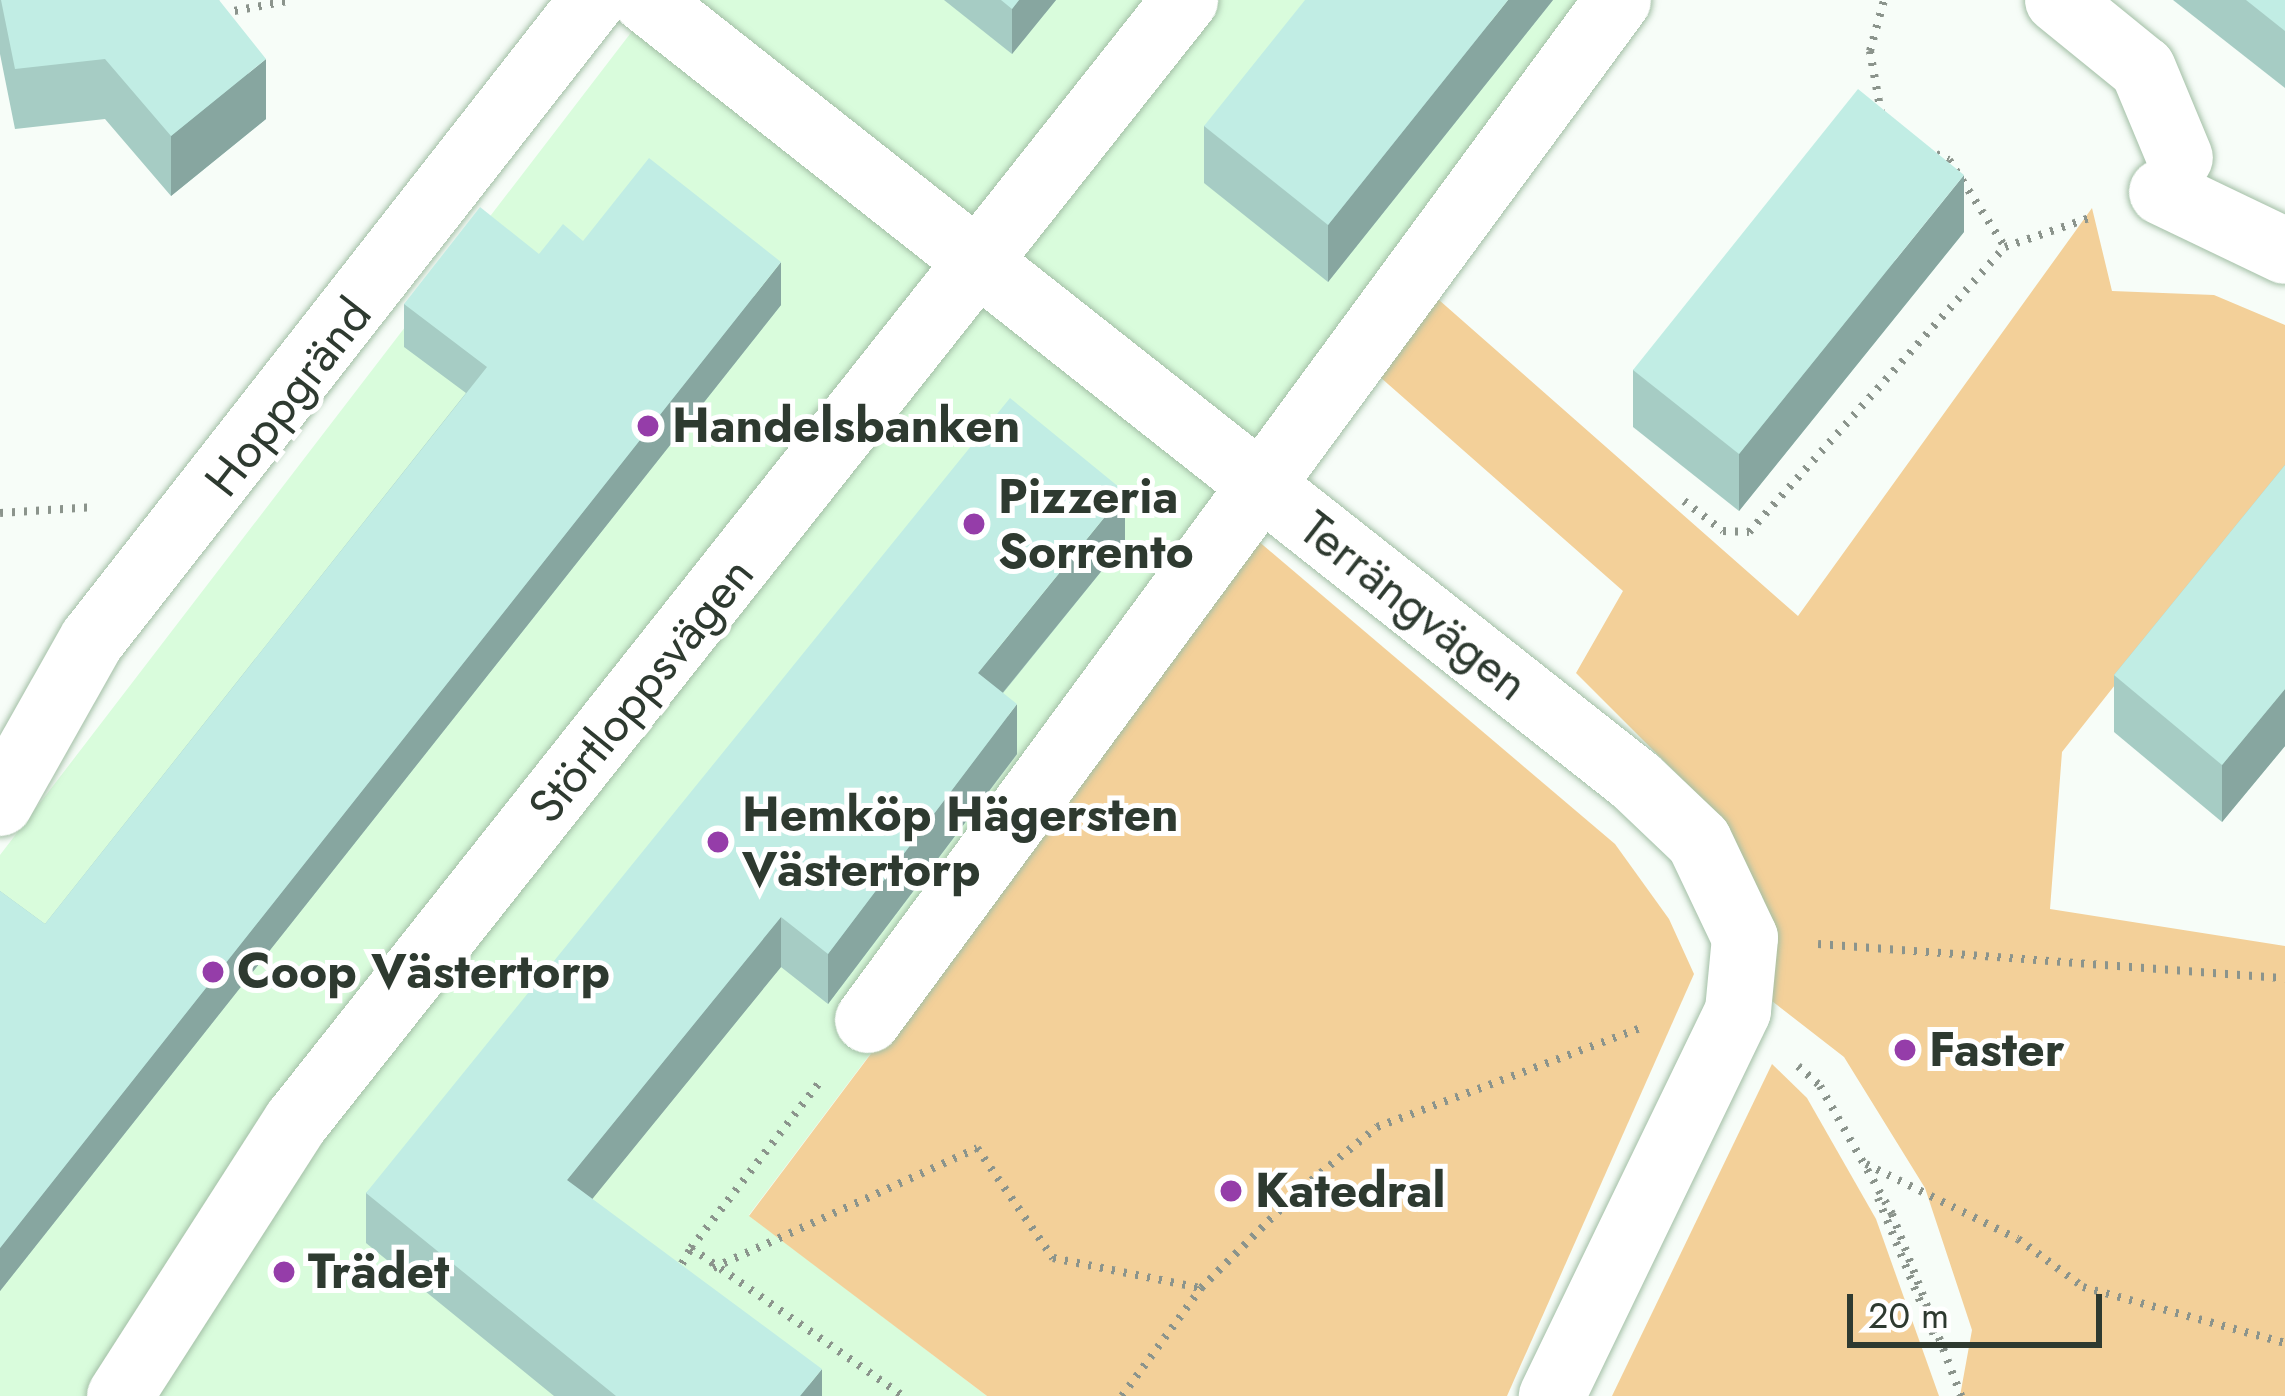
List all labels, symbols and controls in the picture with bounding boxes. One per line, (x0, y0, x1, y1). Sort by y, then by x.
street label: Hoppgränd (193, 287, 383, 507)
place label: Handelsbanken (672, 397, 1020, 455)
marker: Handelsbanken (635, 413, 661, 439)
place label: Pizzeria Sorrento (998, 467, 1194, 580)
street label: Terrängvägen (1289, 499, 1539, 713)
marker: Pizzeria Sorrento (961, 511, 987, 537)
street label: Störtloppsvägen (516, 546, 766, 834)
place label: Hemköp Hägersten Västertorp (742, 785, 1179, 898)
marker: Hemköp Hägersten Västertorp (705, 829, 731, 855)
place label: Coop Västertorp (237, 943, 610, 1001)
marker: Coop Västertorp (200, 959, 226, 985)
place label: Faster (1929, 1021, 2064, 1079)
marker: Faster (1892, 1037, 1918, 1063)
place label: Katedral (1255, 1162, 1445, 1220)
marker: Katedral (1218, 1178, 1244, 1204)
place label: Trädet (308, 1243, 449, 1301)
marker: Trädet (271, 1259, 297, 1285)
scale bar (1853, 1270, 2108, 1344)
text: 20 m (1868, 1289, 1949, 1341)

